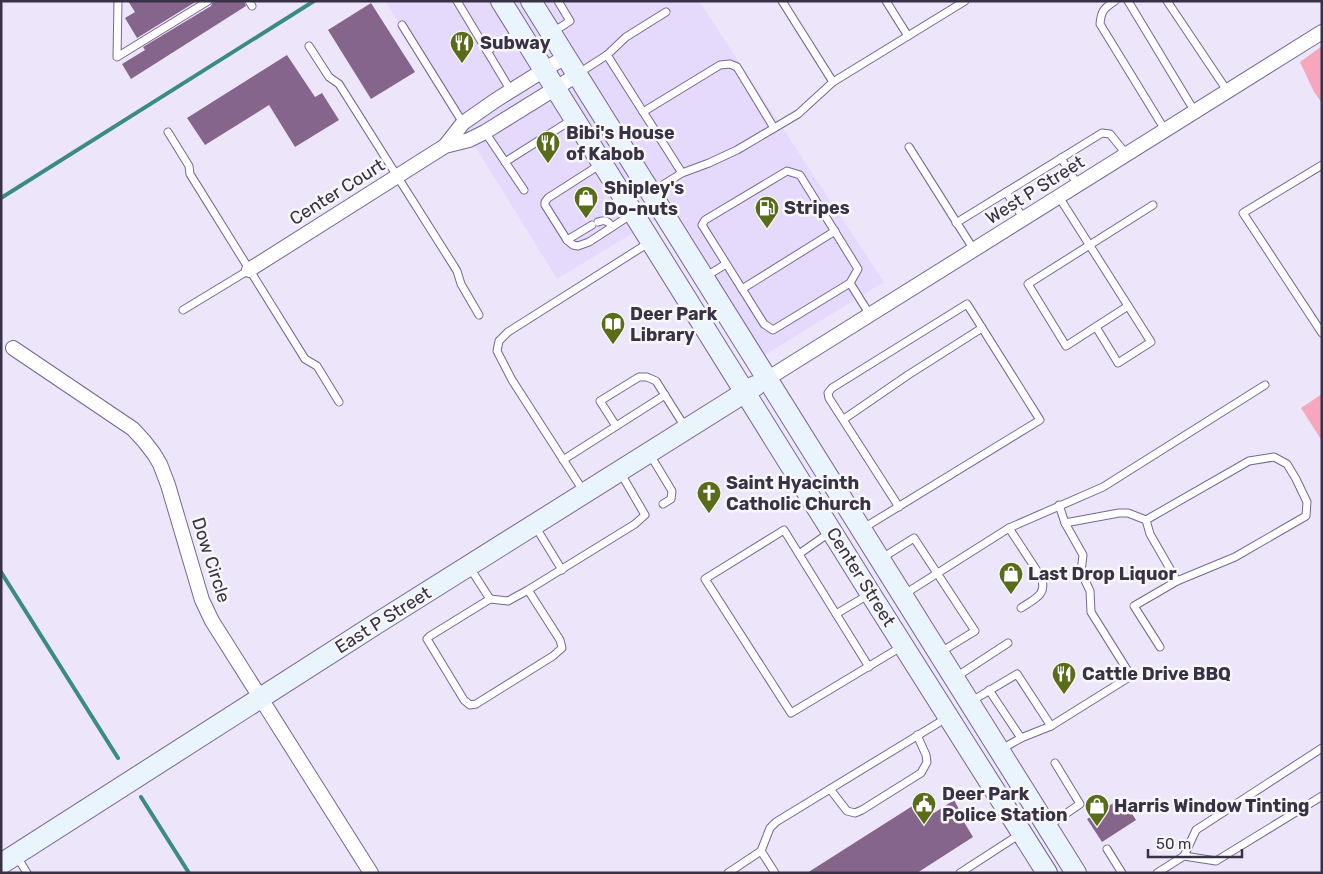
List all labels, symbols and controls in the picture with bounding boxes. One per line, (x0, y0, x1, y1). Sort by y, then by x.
restaurant icon: Subway (449, 30, 475, 64)
place label: Subway (480, 32, 551, 54)
place label: Bibi's House of Kabob (566, 122, 675, 165)
restaurant icon: Bibi's House of Kabob (535, 130, 561, 164)
street label: West P Street (982, 151, 1088, 229)
street label: Center Court (285, 154, 389, 230)
place label: Shipley's Do-nuts (604, 177, 684, 220)
shop icon: Shipley's Do-nuts (573, 185, 599, 219)
fuel station icon: Stripes (754, 195, 780, 229)
place label: Stripes (784, 197, 850, 219)
place label: Deer Park Library (630, 303, 718, 346)
library icon: Deer Park Library (600, 311, 626, 345)
place label: Saint Hyacinth Catholic Church (726, 472, 871, 515)
church icon: Saint Hyacinth Catholic Church (696, 480, 722, 514)
street label: Dow Circle (187, 515, 235, 605)
street label: Center Street (822, 523, 900, 631)
shop icon: Last Drop Liquor (998, 561, 1024, 595)
place label: Last Drop Liquor (1028, 563, 1177, 585)
street label: East P Street (331, 582, 435, 658)
restaurant icon: Cattle Drive BBQ (1051, 661, 1077, 695)
place label: Cattle Drive BBQ (1082, 663, 1231, 685)
place label: Deer Park Police Station (942, 783, 1068, 826)
public building icon: Deer Park Police Station (911, 791, 937, 825)
shop icon: Harris Window Tinting (1084, 793, 1110, 827)
place label: Harris Window Tinting (1114, 795, 1309, 817)
scale bar (1148, 826, 1242, 858)
text: 50 m (1156, 835, 1191, 853)

